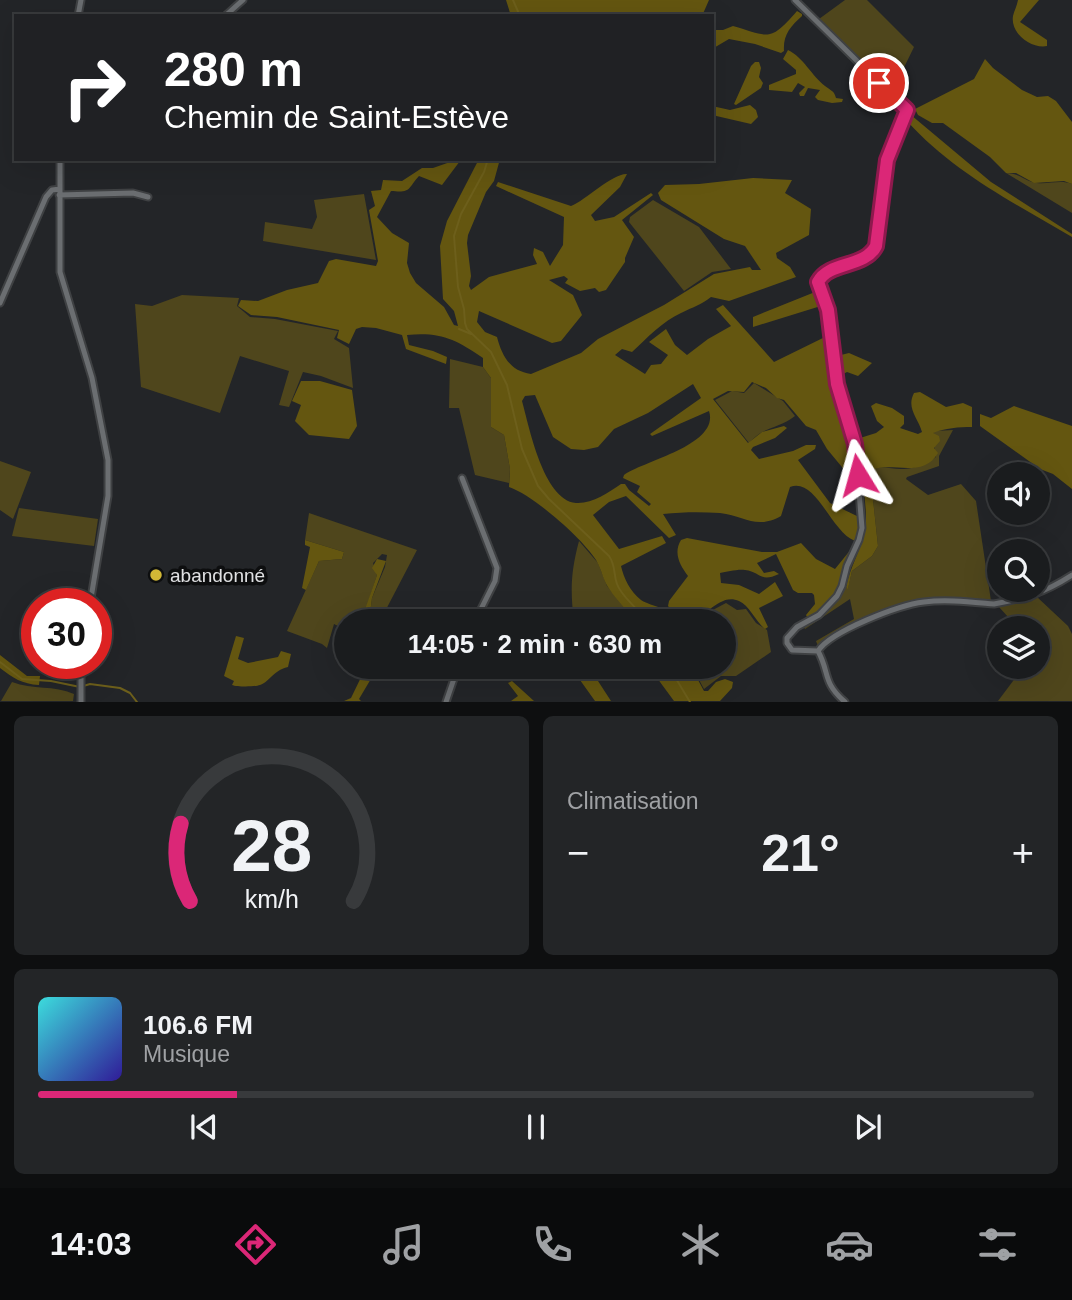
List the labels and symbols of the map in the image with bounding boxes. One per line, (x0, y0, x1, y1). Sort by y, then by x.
pin (849, 53, 909, 113)
position arrow (821, 438, 895, 512)
place label: abandonné (170, 565, 265, 586)
marker: abandonné (148, 567, 164, 583)
speed limit sign: 30 (21, 588, 112, 679)

